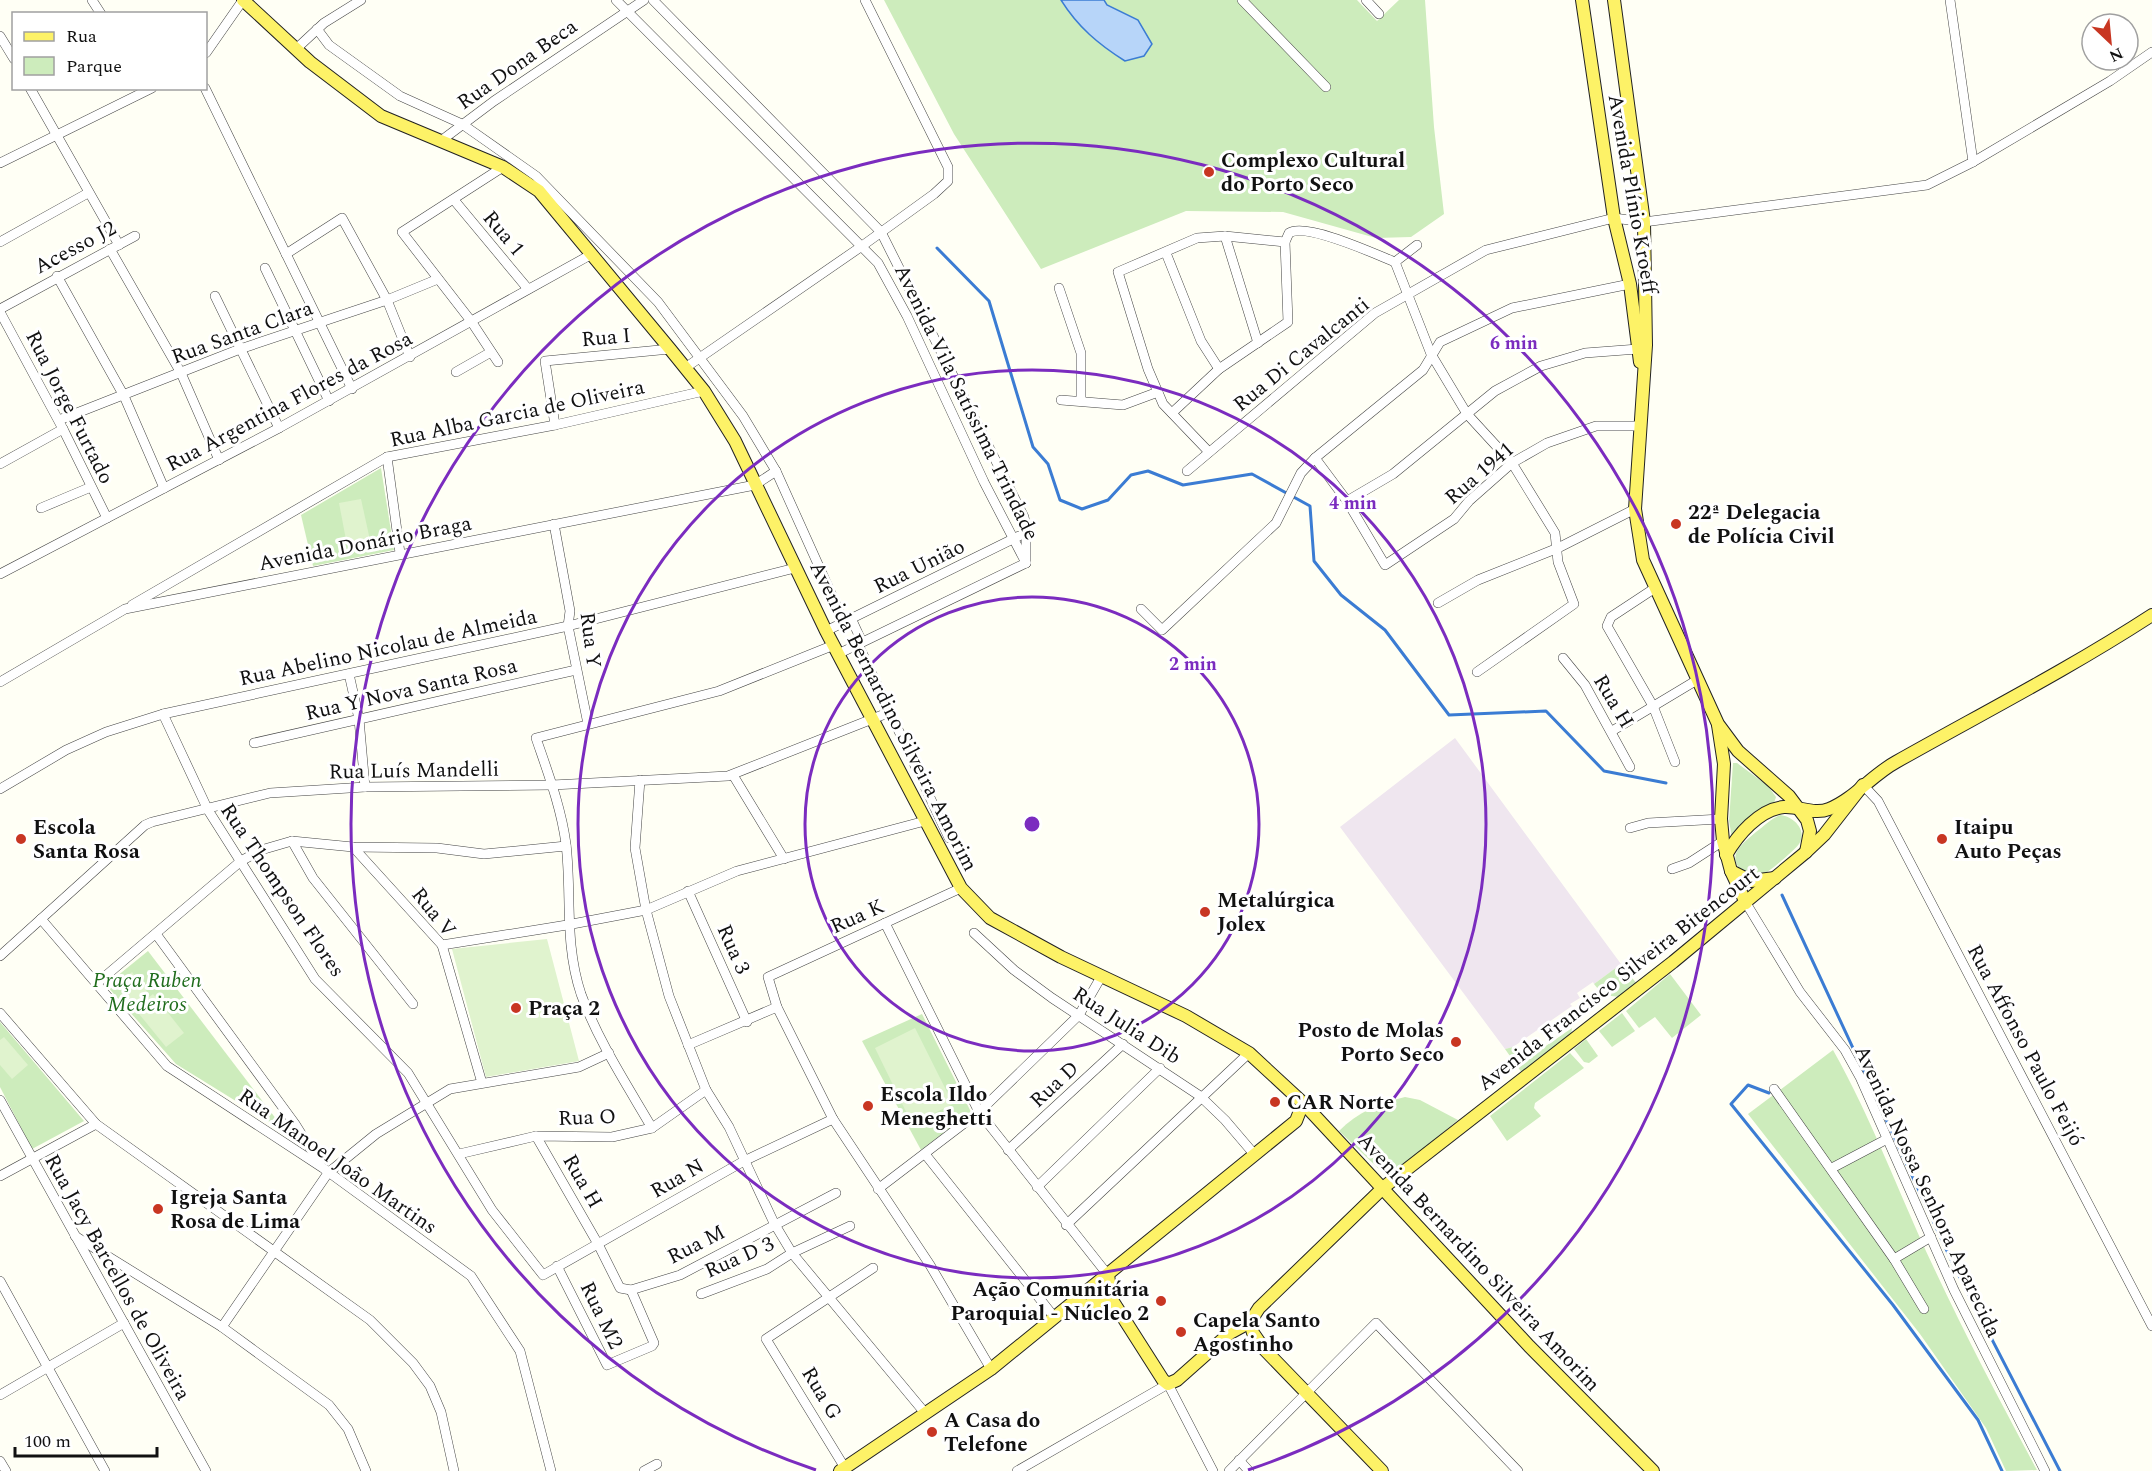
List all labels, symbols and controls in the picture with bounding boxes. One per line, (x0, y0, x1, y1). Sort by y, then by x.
street label: Rua Dona Beca (451, 11, 585, 118)
legend (12, 12, 207, 90)
north arrow (2080, 12, 2140, 72)
text: Rua (66, 23, 97, 50)
text: N (2105, 41, 2127, 68)
text: Parque (66, 53, 122, 80)
street label: Avenida Plínio Kroeff (1599, 92, 1666, 298)
place label: Complexo Cultural do Porto Seco (1221, 145, 1405, 201)
marker: Complexo Cultural do Porto Seco (1202, 165, 1216, 179)
street label: Rua 1 (474, 204, 532, 264)
street label: Acesso J2 (29, 213, 122, 283)
street label: Avenida Vila Satíssima Trindade (885, 259, 1047, 546)
street label: Rua Di Cavalcanti (1226, 290, 1377, 420)
street label: Rua Santa Clara (167, 292, 318, 373)
street label: Rua I (580, 320, 632, 356)
street label: Rua Argentina Flores da Rosa (160, 323, 419, 481)
street label: Rua Jorge Furtado (17, 325, 122, 490)
text: 6 min (1490, 330, 1538, 357)
street label: Rua Alba Garcia de Oliveira (387, 371, 648, 457)
street label: Rua 1941 (1438, 434, 1522, 513)
text: 4 min (1329, 490, 1377, 517)
place label: 22ª Delegacia de Polícia Civil (1688, 497, 1835, 553)
street label: Avenida Donário Braga (256, 507, 475, 580)
marker: 22ª Delegacia de Polícia Civil (1669, 517, 1683, 531)
street label: Rua União (868, 531, 971, 603)
street label: Avenida Bernardino Silveira Amorim (801, 556, 986, 877)
street label: Rua Abelino Nicolau de Almeida (236, 601, 541, 695)
street label: Rua Y (571, 610, 609, 670)
street label: Rua Y Nova Santa Rosa (302, 650, 521, 730)
text: 2 min (1169, 651, 1217, 678)
street label: Rua H (1584, 668, 1642, 735)
street label: Rua Luís Mandelli (328, 754, 500, 788)
street label: Rua Thompson Flores (212, 797, 353, 984)
place label: Escola Santa Rosa (33, 812, 140, 868)
place label: Itaipu Auto Peças (1954, 812, 2062, 868)
centre of rings (1022, 814, 1042, 834)
marker: Escola Santa Rosa (14, 832, 28, 846)
marker: Itaipu Auto Peças (1935, 832, 1949, 846)
street label: Avenida Francisco Silveira Bitencourt (1471, 858, 1767, 1099)
street label: Rua V (403, 881, 464, 945)
place label: Metalúrgica Jolex (1217, 885, 1335, 941)
street label: Rua K (825, 891, 890, 943)
marker: Metalúrgica Jolex (1198, 905, 1212, 919)
street label: Rua 3 (708, 919, 758, 980)
street label: Rua Affonso Paulo Feijó (1958, 939, 2092, 1152)
park label: Praça Ruben Medeiros (92, 965, 202, 1021)
street label: Rua Julia Dib (1066, 979, 1187, 1073)
place label: Praça 2 (528, 993, 600, 1025)
marker: Praça 2 (509, 1001, 523, 1015)
place label: Posto de Molas Porto Seco (1298, 1015, 1444, 1071)
marker: Posto de Molas Porto Seco (1449, 1035, 1463, 1049)
street label: Avenida Nossa Senhora Aparecida (1845, 1040, 2009, 1344)
street label: Rua D (1023, 1053, 1087, 1116)
place label: Escola Ildo Meneghetti (880, 1079, 992, 1135)
street label: Rua Manoel João Martins (231, 1081, 444, 1243)
place label: CAR Norte (1287, 1087, 1394, 1119)
marker: CAR Norte (1268, 1095, 1282, 1109)
marker: Escola Ildo Meneghetti (861, 1099, 875, 1113)
street label: Rua O (557, 1101, 617, 1135)
street label: Avenida Bernardino Silveira Amorim (1349, 1126, 1607, 1400)
street label: Rua Jacy Barcellos de Oliveira (36, 1148, 199, 1407)
street label: Rua H (554, 1148, 611, 1215)
street label: Rua N (644, 1151, 711, 1207)
place label: Igreja Santa Rosa de Lima (170, 1182, 300, 1238)
marker: Igreja Santa Rosa de Lima (151, 1202, 165, 1216)
street label: Rua M (662, 1217, 731, 1273)
street label: Rua D 3 (699, 1228, 780, 1287)
place label: Ação Comunitária Paroquial - Núcleo 2 (950, 1274, 1149, 1330)
street label: Rua M2 (571, 1276, 631, 1355)
marker: Ação Comunitária Paroquial - Núcleo 2 (1154, 1294, 1168, 1308)
place label: Capela Santo Agostinho (1193, 1305, 1320, 1361)
marker: Capela Santo Agostinho (1174, 1325, 1188, 1339)
street label: Rua G (793, 1361, 850, 1426)
place label: A Casa do Telefone (944, 1405, 1040, 1461)
scale bar (15, 1420, 158, 1458)
marker: A Casa do Telefone (925, 1425, 939, 1439)
text: 100 m (24, 1428, 71, 1455)

